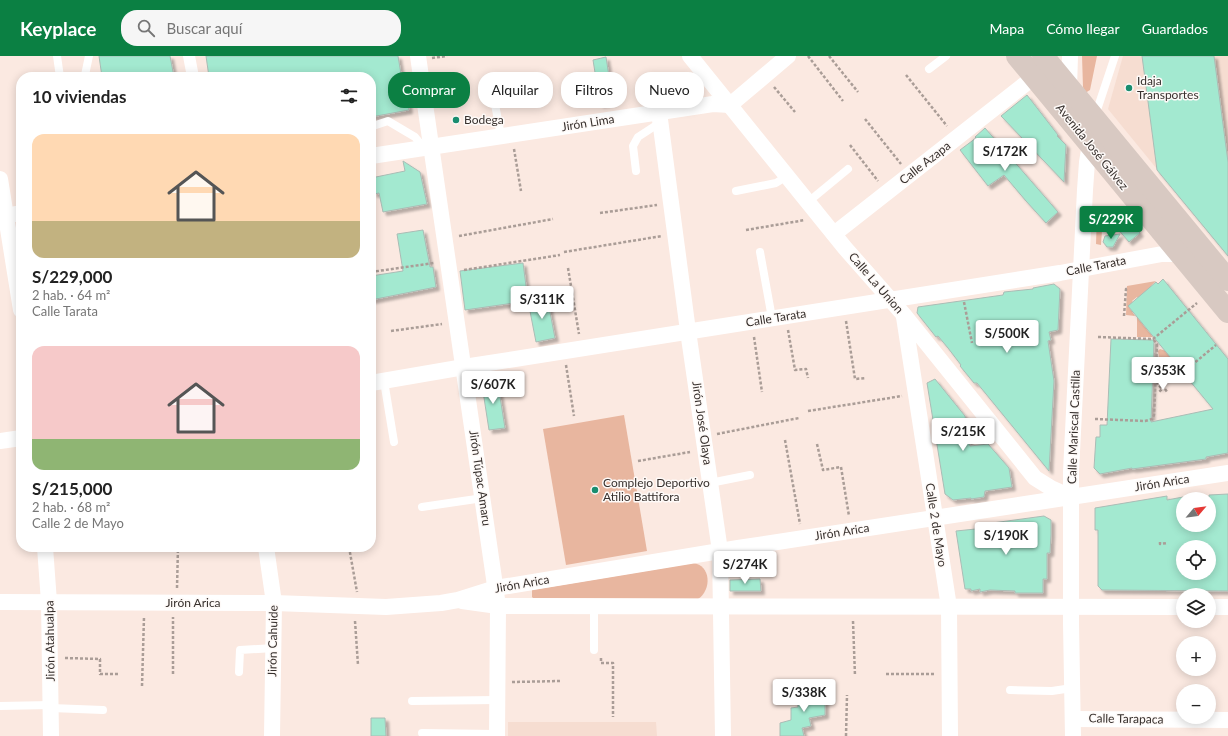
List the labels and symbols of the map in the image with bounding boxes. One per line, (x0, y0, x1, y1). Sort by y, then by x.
place label: Idaja Transportes (1137, 73, 1199, 102)
marker: Idaja Transportes (1124, 83, 1134, 93)
street label: Avenida José Gálvez (1053, 101, 1132, 193)
street label: Jirón Lima (560, 111, 616, 134)
place label: Bodega (464, 112, 504, 127)
marker: Bodega (451, 115, 461, 125)
street label: Calle Azapa (896, 138, 953, 187)
pin: S/172K (972, 138, 1038, 172)
pin: S/229K (1078, 206, 1144, 240)
street label: Calle La Union (846, 249, 907, 316)
street label: Calle Tarata (1065, 252, 1127, 279)
pin: S/311K (509, 286, 575, 320)
street label: Calle Tarata (745, 305, 807, 330)
pin: S/500K (974, 320, 1040, 354)
pin: S/353K (1130, 357, 1196, 391)
street label: Calle Mariscal Castilla (1064, 370, 1083, 484)
pin: S/607K (460, 371, 526, 405)
street label: Jirón José Olaya (689, 380, 716, 466)
pin: S/215K (930, 418, 996, 452)
street label: Jirón Túpac Amaru (466, 429, 495, 527)
street label: Jirón Arica (1133, 471, 1190, 494)
place label: Complejo Deportivo Atilio Battifora (603, 475, 710, 504)
street label: Calle 2 de Mayo (922, 482, 951, 568)
marker: Complejo Deportivo Atilio Battifora (590, 485, 600, 495)
north arrow (1176, 492, 1216, 532)
street label: Jirón Arica (813, 520, 870, 543)
pin: S/190K (973, 522, 1039, 556)
pin: S/274K (712, 551, 778, 585)
street label: Jirón Arica (493, 571, 550, 596)
street label: Jirón Arica (165, 595, 221, 610)
street label: Jirón Atahualpa (41, 600, 58, 682)
street label: Jirón Cahuide (264, 605, 281, 677)
pin: S/338K (771, 679, 837, 713)
street label: Calle Tarapaca (1088, 710, 1164, 727)

